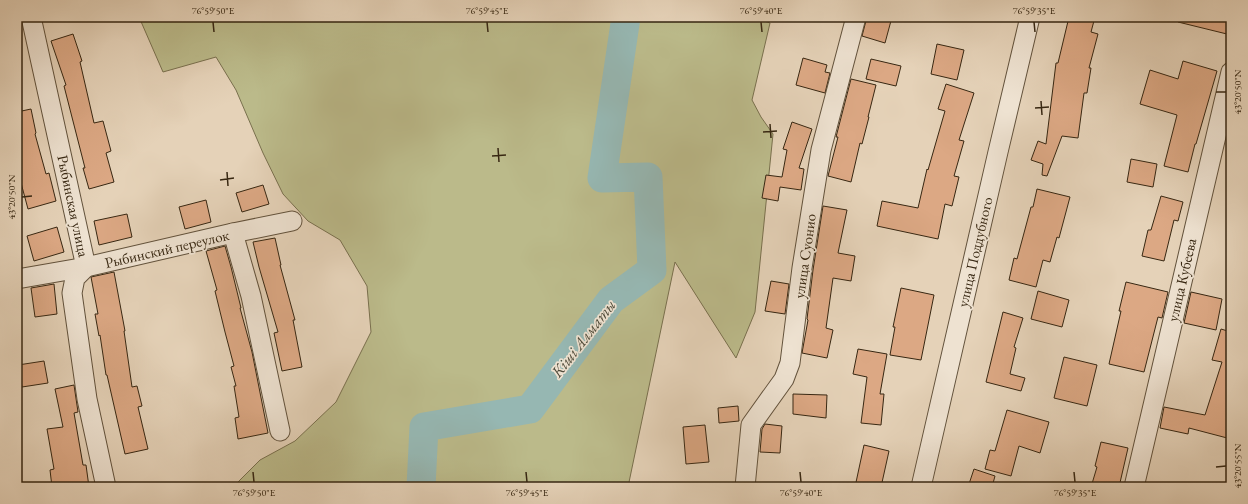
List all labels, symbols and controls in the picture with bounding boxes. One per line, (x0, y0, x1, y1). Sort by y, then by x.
text: 76°59'50"E (192, 4, 235, 17)
text: 76°59'45"E (466, 4, 509, 17)
text: 76°59'40"E (740, 4, 783, 17)
text: 76°59'35"E (1013, 4, 1056, 17)
text: 43°20'50"N (1231, 69, 1244, 114)
street label: Рыбинская улица (53, 153, 94, 259)
text: 43°20'50"N (5, 174, 18, 219)
street label: улица Поддубного (953, 195, 996, 309)
street label: улица Суонио (789, 212, 820, 300)
street label: Рыбинский переулок (103, 225, 231, 272)
street label: улица Кубеева (1163, 236, 1200, 323)
water label: Кіші Алматы (546, 295, 620, 382)
text: 43°20'55"N (1231, 443, 1244, 488)
text: 76°59'50"E (233, 486, 276, 499)
text: 76°59'45"E (506, 486, 549, 499)
text: 76°59'40"E (780, 486, 823, 499)
text: 76°59'35"E (1054, 486, 1097, 499)

